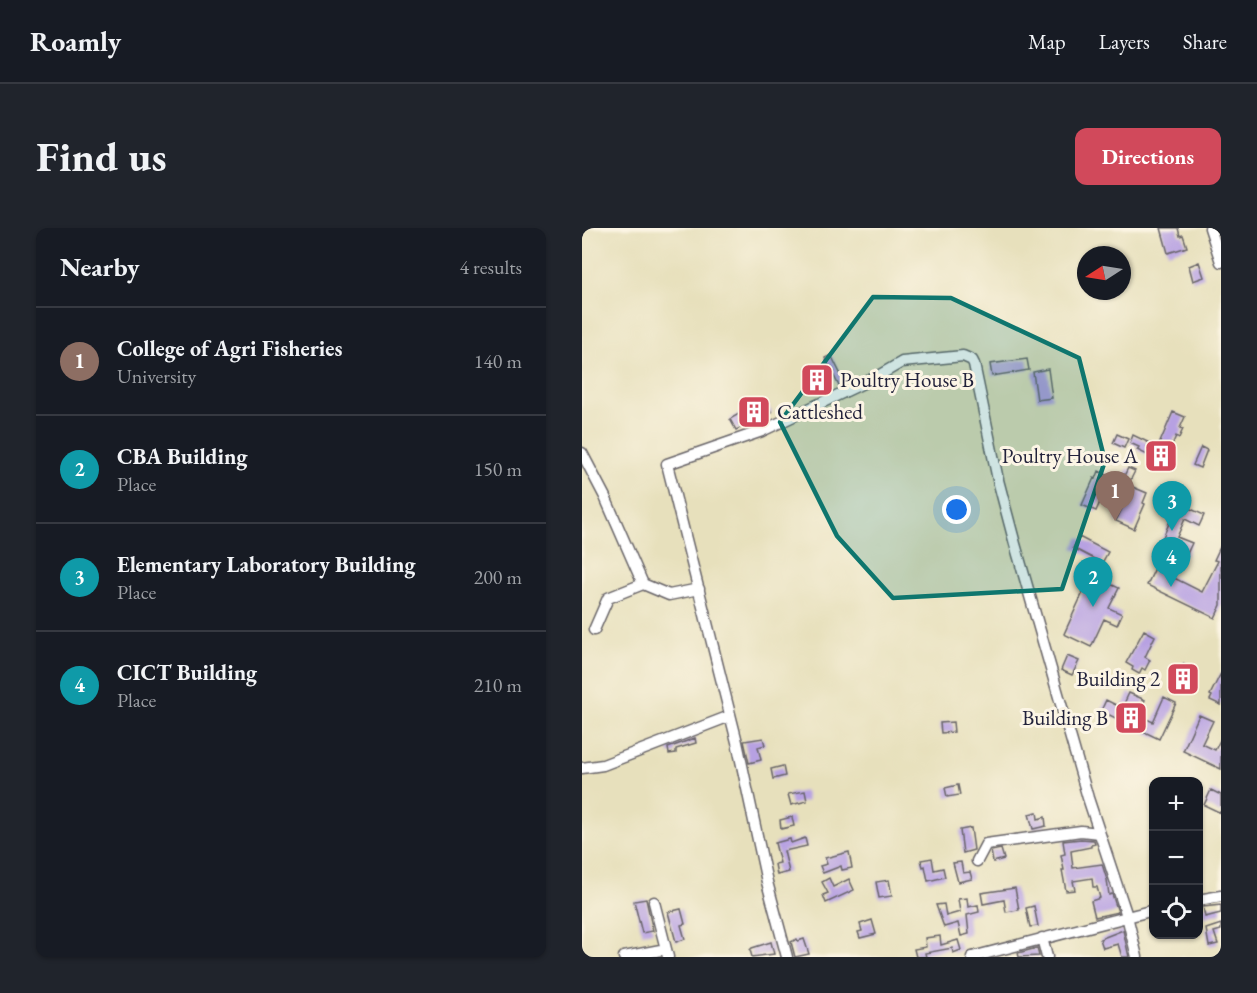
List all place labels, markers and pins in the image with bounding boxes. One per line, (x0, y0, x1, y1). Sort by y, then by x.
building icon: Poultry House B (799, 362, 835, 398)
place label: Poultry House B (840, 366, 974, 393)
building icon: Cattleshed (736, 394, 772, 430)
place label: Cattleshed (777, 398, 863, 425)
building icon: Poultry House A (1143, 438, 1179, 474)
place label: Poultry House A (1002, 442, 1138, 469)
pin: 1 (1096, 472, 1134, 521)
pin: 3 (1152, 482, 1192, 531)
pin: 4 (1152, 538, 1190, 587)
pin: 2 (1074, 558, 1112, 607)
building icon: Building 2 (1165, 661, 1201, 697)
place label: Building 2 (1076, 665, 1160, 692)
building icon: Building B (1113, 700, 1149, 736)
place label: Building B (1022, 704, 1108, 731)

